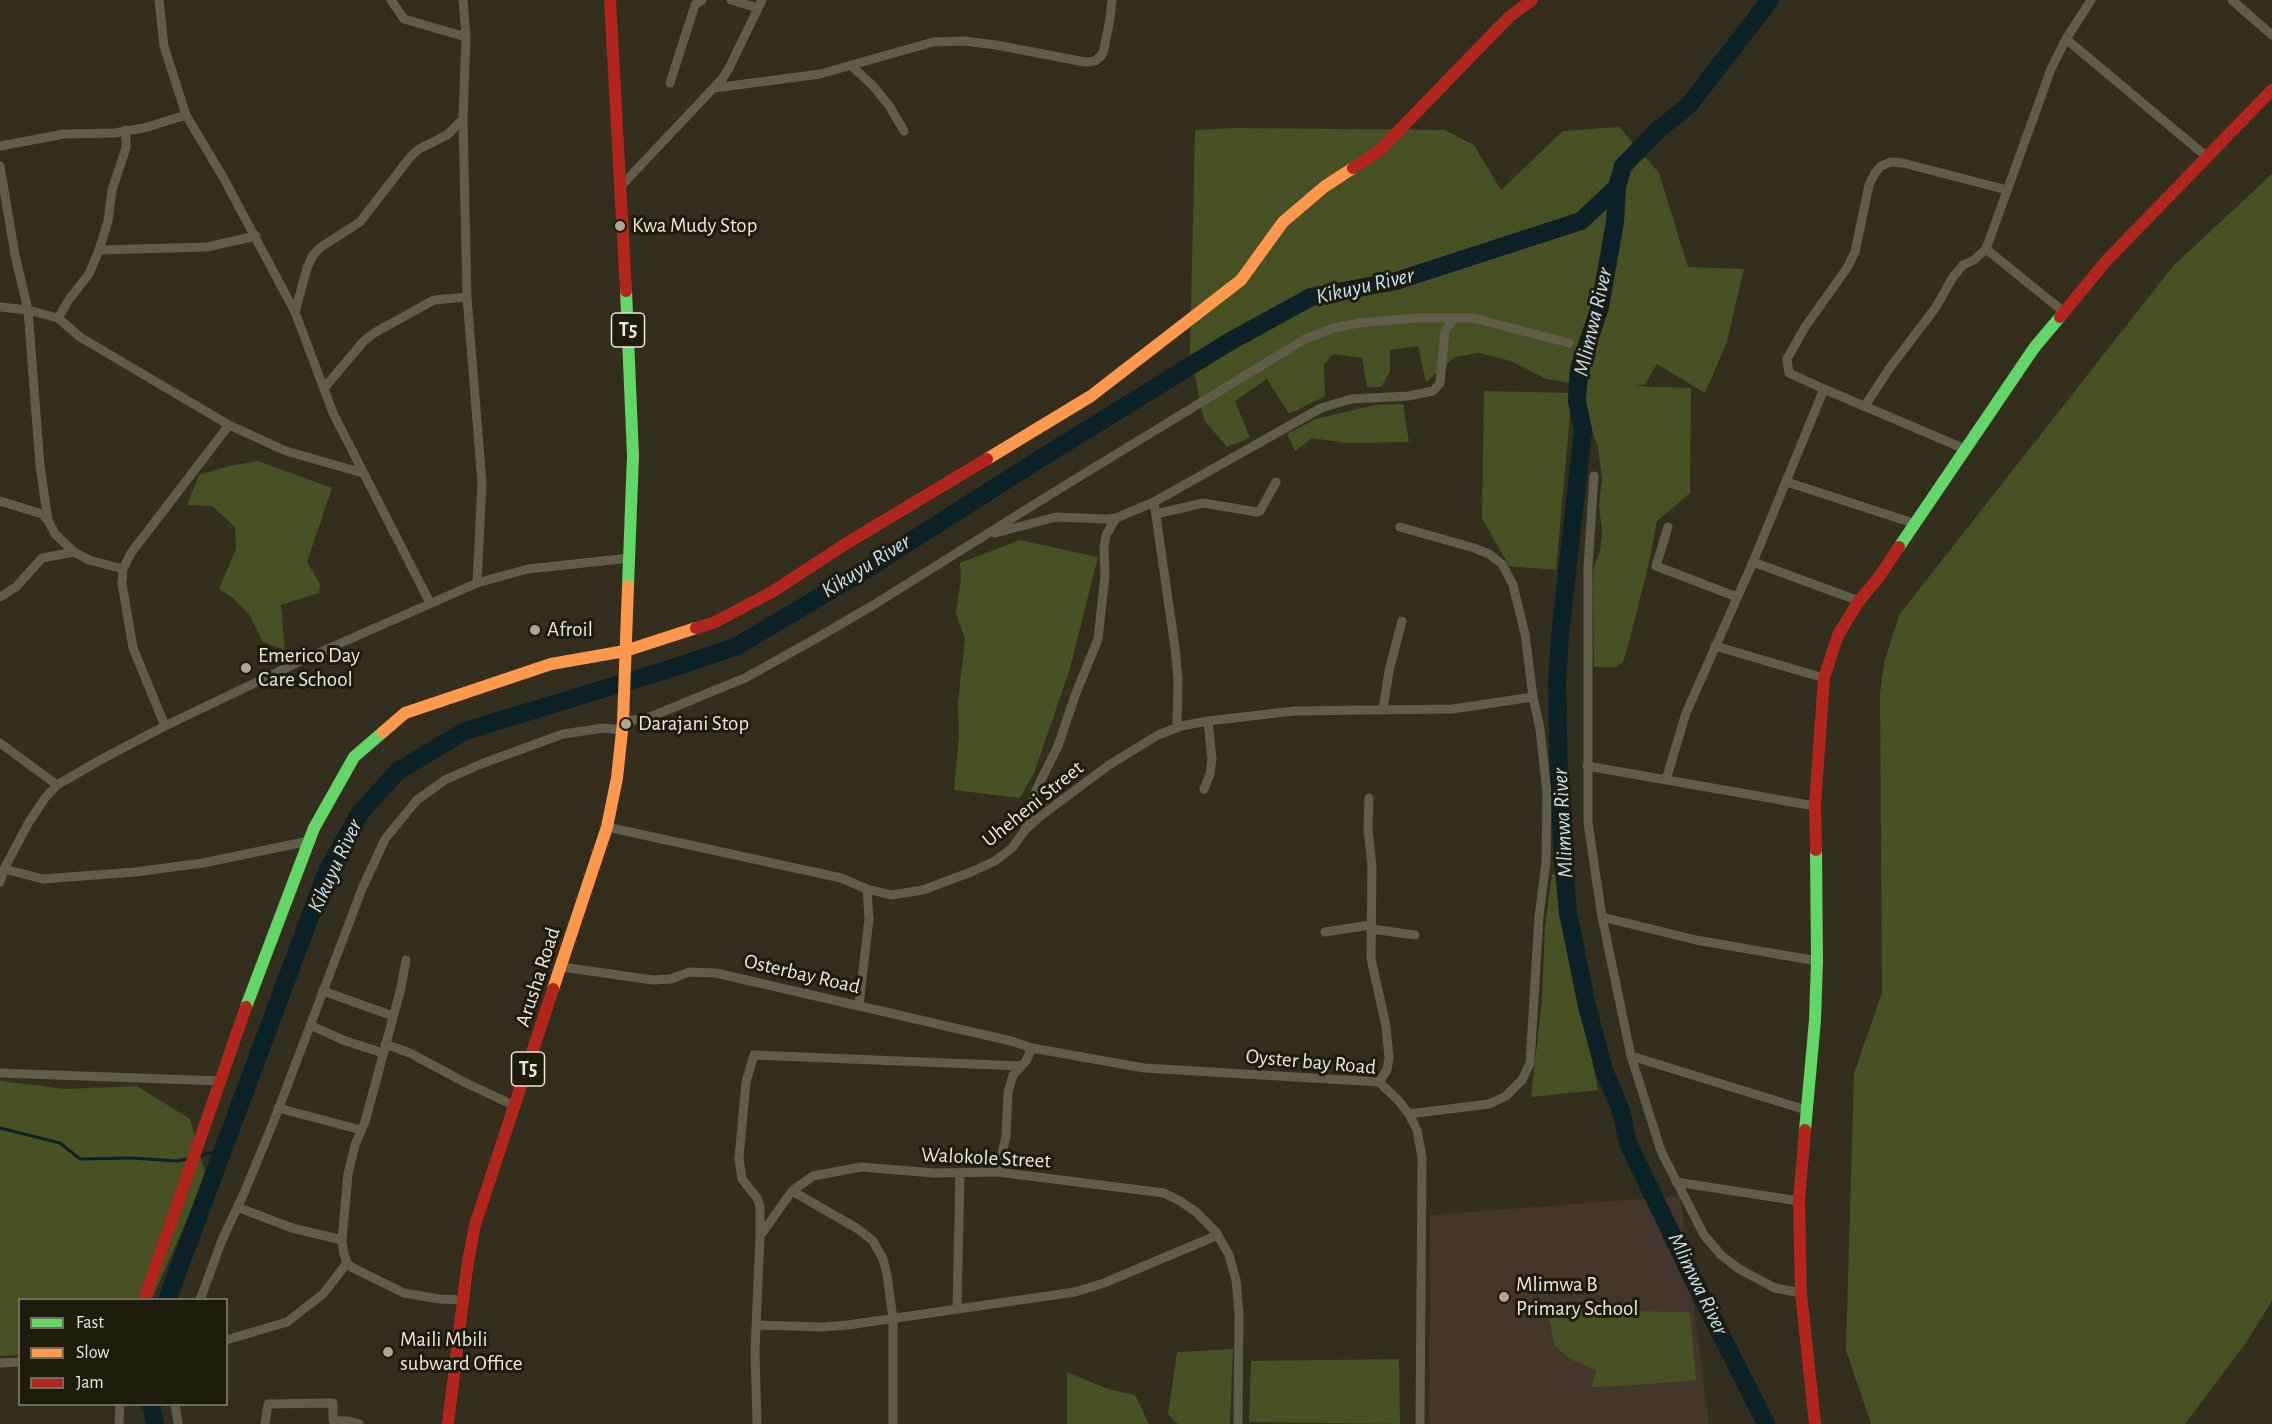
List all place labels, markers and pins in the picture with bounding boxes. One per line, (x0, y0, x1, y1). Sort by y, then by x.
place label: Kwa Mudy Stop (632, 213, 757, 239)
marker: Kwa Mudy Stop (613, 219, 627, 233)
place label: Afroil (547, 617, 593, 643)
marker: Afroil (528, 623, 542, 637)
place label: Emerico Day Care School (258, 643, 360, 693)
marker: Emerico Day Care School (239, 661, 253, 675)
place label: Darajani Stop (638, 711, 749, 737)
marker: Darajani Stop (619, 717, 633, 731)
place label: Mlimwa B Primary School (1516, 1272, 1639, 1322)
marker: Mlimwa B Primary School (1497, 1290, 1511, 1304)
place label: Maili Mbili subward Office (400, 1327, 522, 1377)
marker: Maili Mbili subward Office (381, 1345, 395, 1359)

